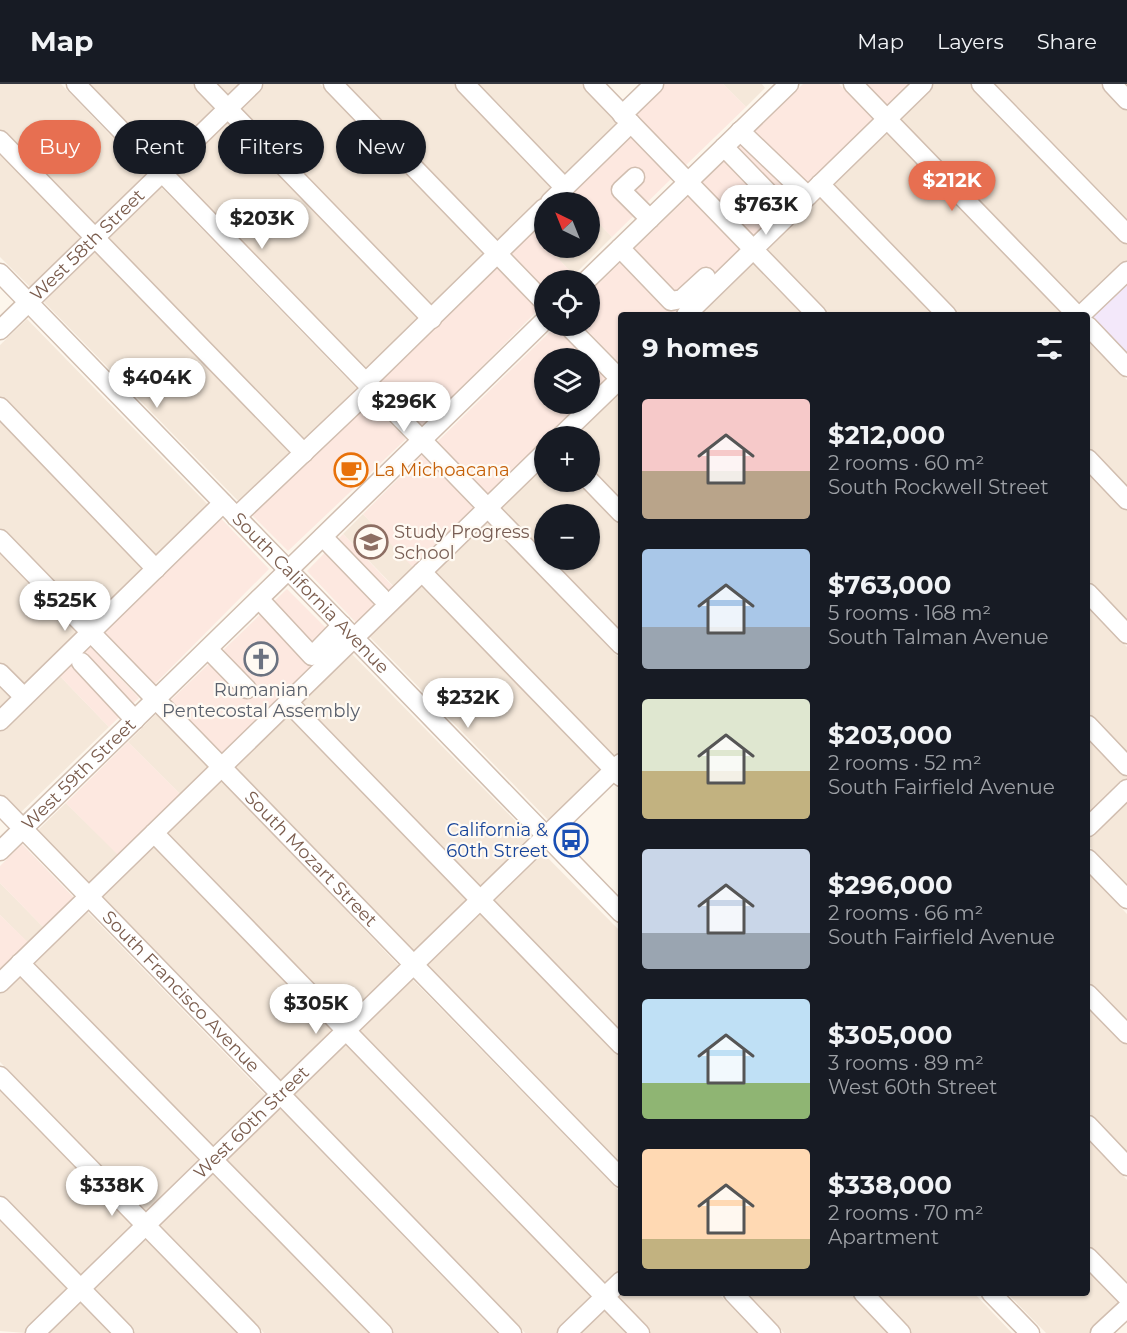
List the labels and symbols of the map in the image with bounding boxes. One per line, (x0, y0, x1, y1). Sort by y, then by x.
pin: $212K (910, 161, 994, 212)
street label: West 58th Street (26, 184, 149, 305)
pin: $763K (724, 185, 808, 236)
north arrow (534, 192, 600, 258)
pin: $203K (220, 199, 304, 250)
pin: $404K (115, 358, 199, 409)
pin: $296K (362, 382, 446, 433)
cafe icon: La Michoacana (333, 452, 369, 488)
place label: La Michoacana (374, 459, 510, 481)
street label: South California Avenue (227, 508, 394, 678)
place label: Study Progress School (394, 521, 530, 564)
school or university icon: Study Progress School (353, 524, 389, 560)
pin: $525K (23, 581, 107, 632)
church icon: Rumanian Pentecostal Assembly (243, 641, 279, 677)
pin: $232K (426, 678, 510, 729)
place label: Rumanian Pentecostal Assembly (162, 679, 360, 722)
street label: West 59th Street (17, 714, 140, 835)
street label: South Mozart Street (240, 786, 382, 931)
place label: California & 60th Street (446, 819, 548, 862)
bus stop icon: California & 60th Street (553, 822, 589, 858)
street label: South Francisco Avenue (98, 906, 264, 1077)
pin: $305K (274, 984, 358, 1035)
street label: West 60th Street (189, 1061, 314, 1183)
pin: $338K (70, 1166, 154, 1217)

